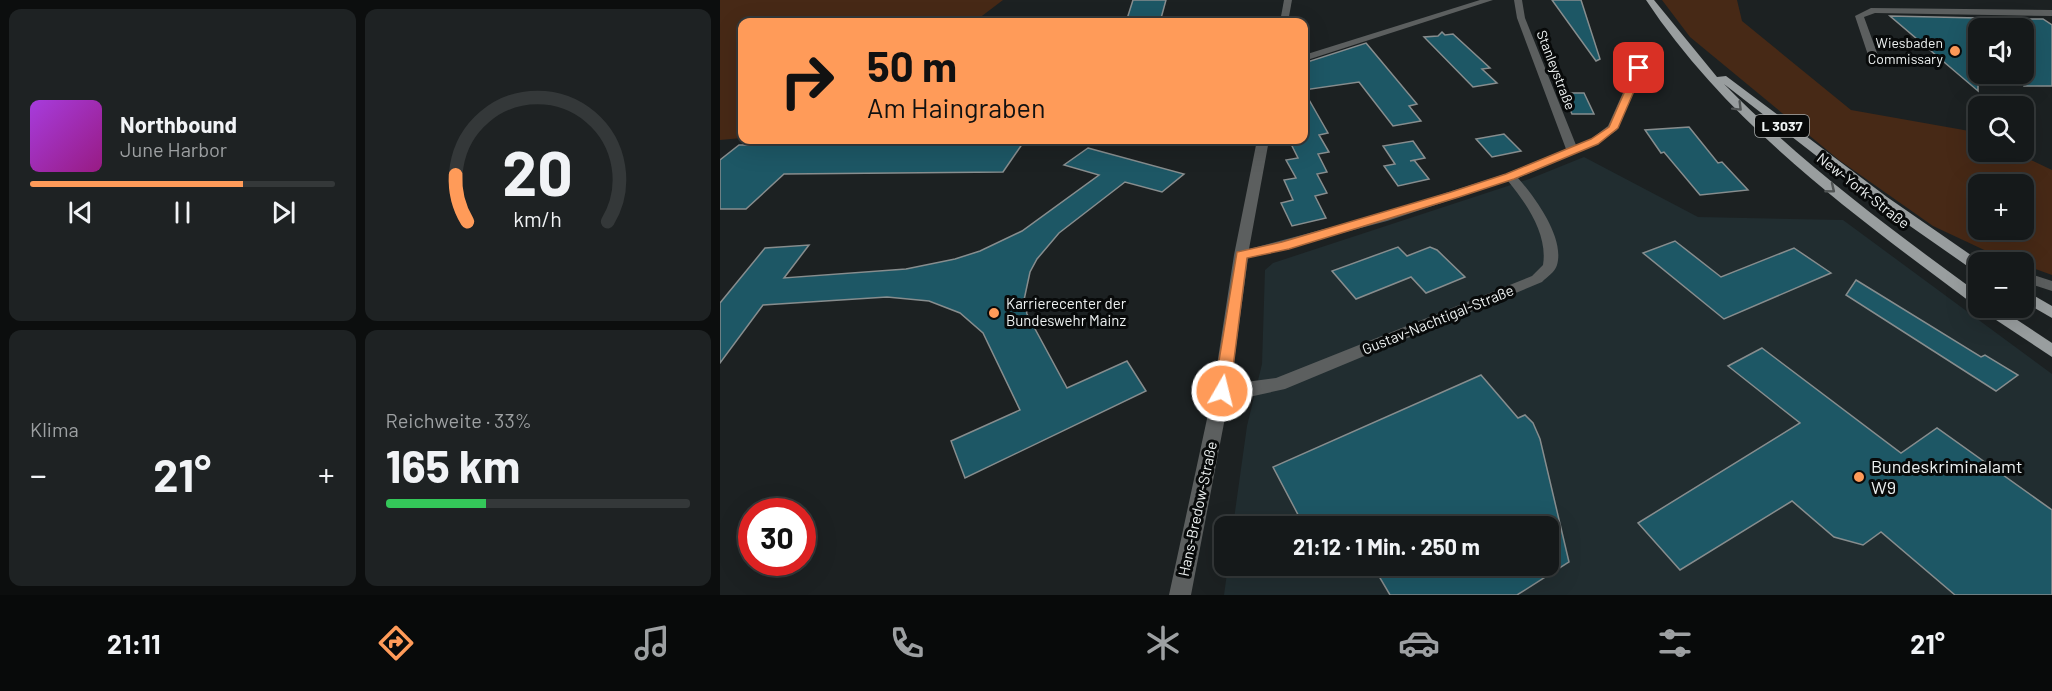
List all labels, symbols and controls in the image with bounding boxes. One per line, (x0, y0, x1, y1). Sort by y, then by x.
map controls (1968, 18, 2034, 318)
button: sound (1968, 18, 2034, 84)
street label: Stanleystraße (1534, 28, 1579, 112)
place label: Wiesbaden Commissary (1868, 34, 1944, 67)
text: 50 m (867, 40, 957, 90)
icon: right (768, 42, 846, 120)
pin (1613, 42, 1664, 93)
marker: Wiesbaden Commissary (1948, 44, 1962, 58)
icon: arrive (1622, 51, 1655, 84)
text: Am Haingraben (867, 91, 1046, 123)
button: search (1968, 96, 2034, 162)
one-way arrow (1731, 100, 1742, 111)
text: Northbound (120, 111, 237, 137)
road number: L 3037 (1755, 115, 1809, 137)
text: 20 (502, 134, 573, 208)
text: June Harbor (120, 137, 227, 161)
street label: New-York-Straße (1814, 149, 1913, 232)
button: + (1968, 174, 2034, 240)
one-way arrow (1824, 182, 1835, 193)
icon: previous (64, 196, 97, 229)
icon: pause (166, 196, 199, 229)
icon: next (267, 196, 300, 229)
text: km/h (513, 206, 562, 231)
button: − (1968, 252, 2034, 318)
street label: Gustav-Nachtigal-Straße (1359, 280, 1516, 358)
place label: Karrierecenter der Bundeswehr Mainz (1006, 294, 1127, 329)
marker: Karrierecenter der Bundeswehr Mainz (987, 306, 1001, 320)
position arrow (1190, 359, 1254, 423)
text: Reichweite · 33% (386, 408, 532, 432)
text: Klima (30, 417, 79, 441)
text: 165 km (386, 438, 520, 492)
street label: Hans-Bredow-Straße (1174, 440, 1220, 578)
text: 21° (153, 447, 211, 501)
text: − (30, 454, 47, 494)
text: + (318, 454, 335, 494)
place label: Bundeskriminalamt W9 (1871, 455, 2023, 498)
marker: Bundeskriminalamt W9 (1852, 470, 1866, 484)
speed limit sign: 30 (738, 498, 816, 576)
text: 21:12 · 1 Min. · 250 m (1293, 533, 1480, 559)
icon: directions (375, 622, 417, 664)
icon: music (631, 622, 673, 664)
icon: phone (886, 622, 928, 664)
icon: climate (1142, 622, 1184, 664)
icon: car (1398, 622, 1440, 664)
icon: filters (1654, 622, 1696, 664)
text: 21:11 (107, 627, 161, 659)
text: 21° (1910, 627, 1945, 659)

